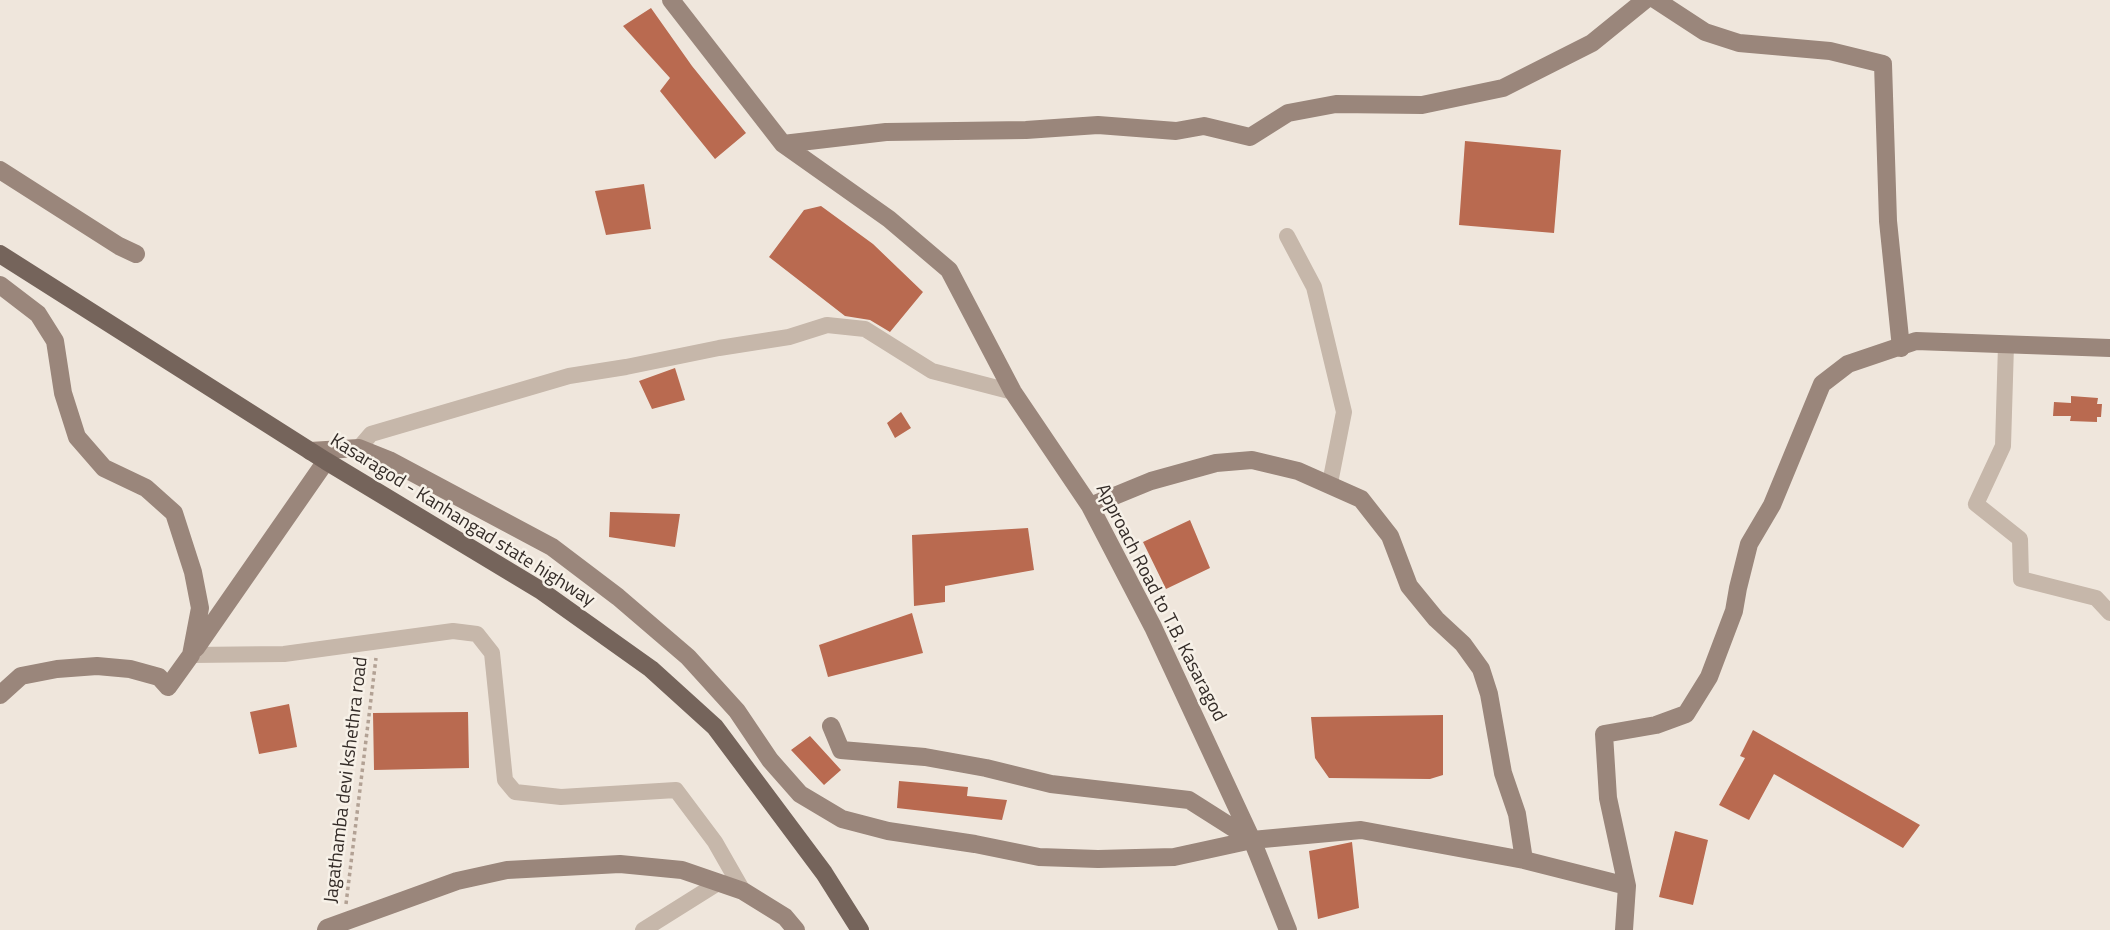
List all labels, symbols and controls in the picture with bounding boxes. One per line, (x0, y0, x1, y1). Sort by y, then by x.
street label: Kasaragod - Kanhangad state highway (325, 430, 599, 612)
street label: Approach Road to T.B. Kasaragod (1090, 480, 1230, 726)
street label: Jagathamba devi kshethra road (321, 656, 373, 904)

